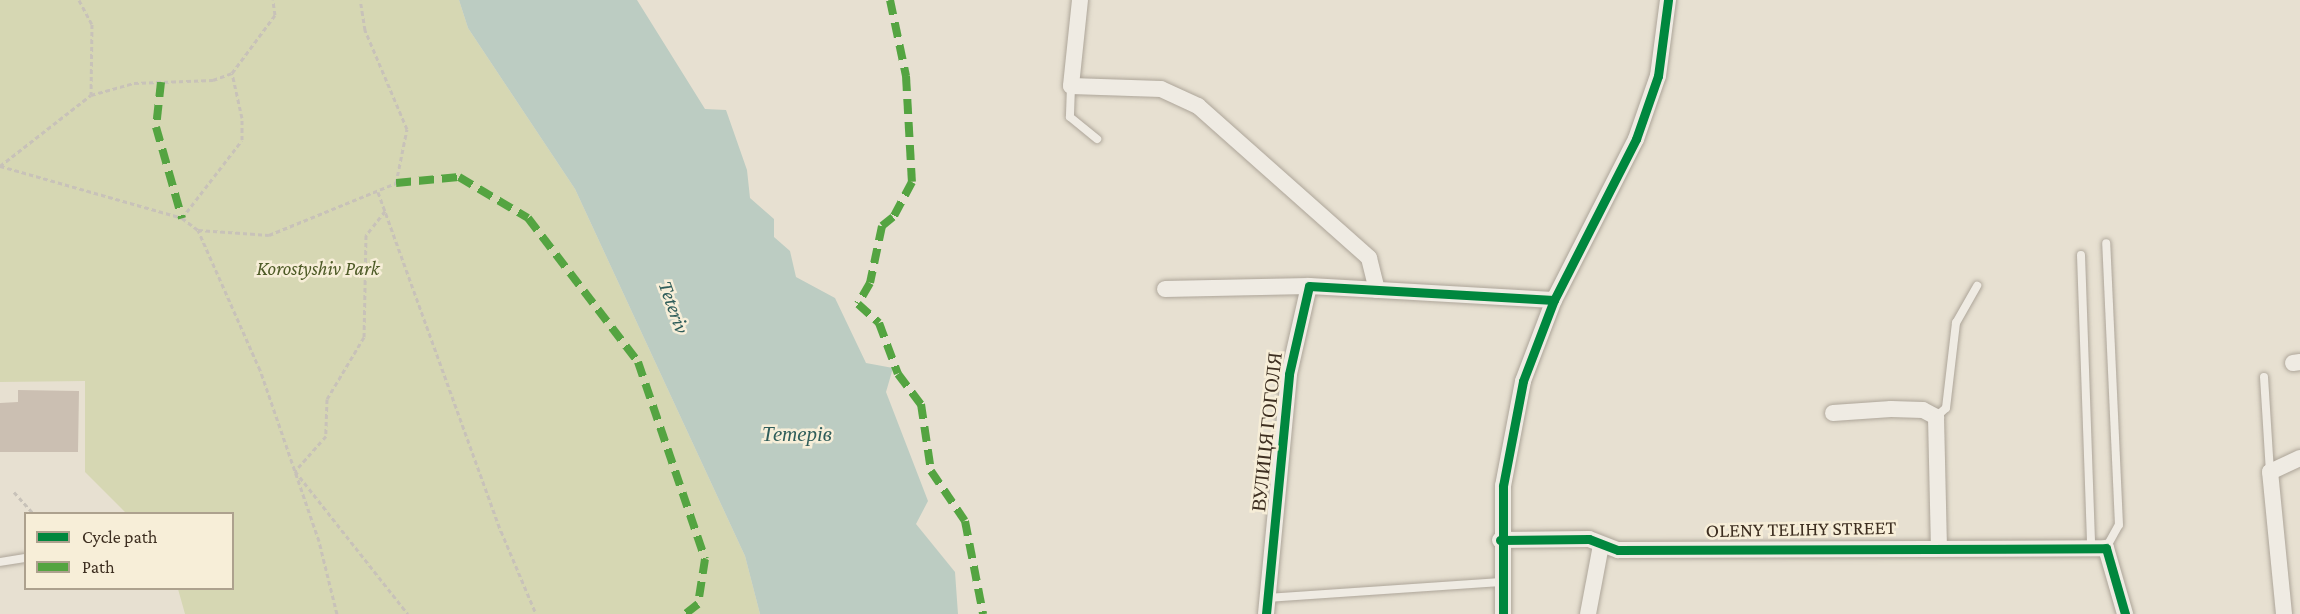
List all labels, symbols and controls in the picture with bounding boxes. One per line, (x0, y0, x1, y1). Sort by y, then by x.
park label: Korostyshiv Park (256, 256, 380, 280)
water label: Teteriv (653, 277, 695, 337)
street label: ВУЛИЦЯ ГОГОЛЯ (1247, 351, 1287, 513)
water label: Тетерів (762, 421, 832, 447)
legend (24, 512, 234, 590)
street label: OLENY TELIHY STREET (1705, 515, 1897, 543)
text: Cycle path (82, 527, 157, 547)
text: Path (82, 557, 115, 577)

